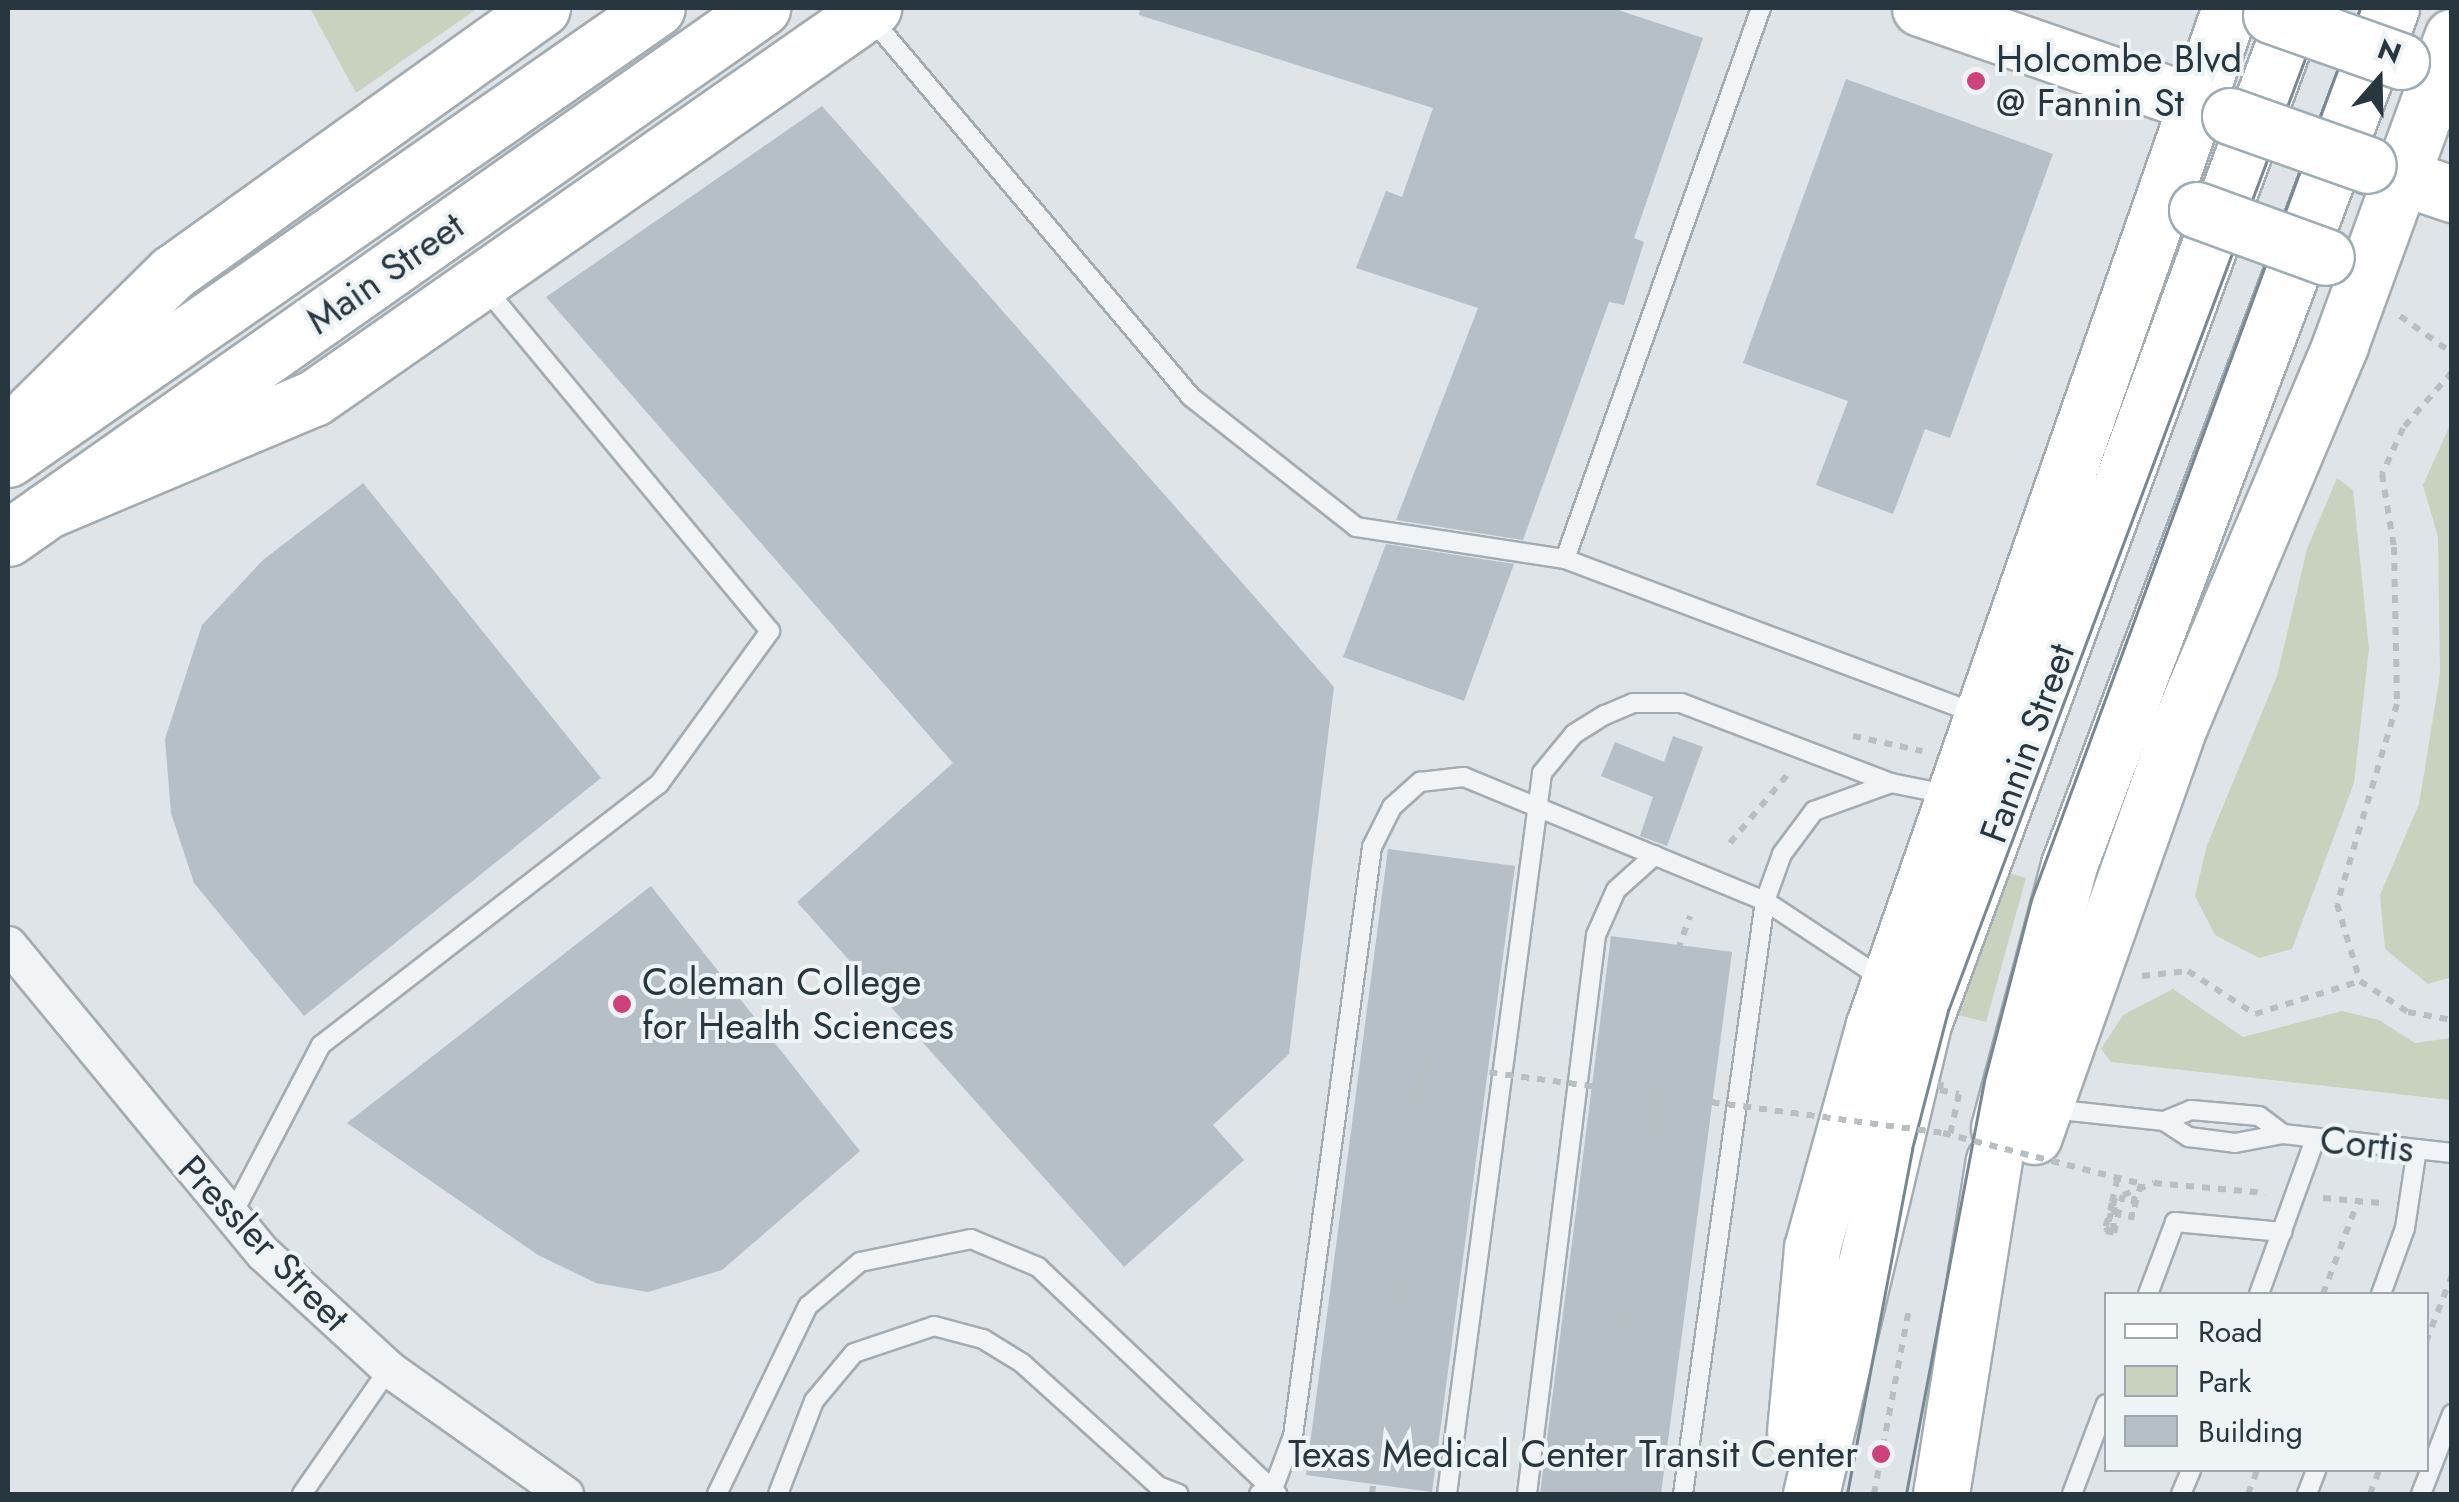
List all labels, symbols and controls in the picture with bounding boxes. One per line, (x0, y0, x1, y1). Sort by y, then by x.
text: N (2372, 28, 2407, 74)
north arrow (2329, 30, 2429, 130)
place label: Holcombe Blvd @ Fannin St (1996, 36, 2242, 125)
marker: Holcombe Blvd @ Fannin St (1965, 70, 1987, 92)
street label: Main Street (298, 202, 472, 344)
street label: Fannin Street (1970, 638, 2084, 848)
place label: Coleman College for Health Sciences (642, 959, 954, 1048)
marker: Coleman College for Health Sciences (611, 993, 633, 1015)
street label: Cortis (2318, 1116, 2416, 1172)
street label: Pressler Street (169, 1146, 359, 1340)
legend (2104, 1292, 2429, 1472)
text: Road (2198, 1310, 2263, 1353)
text: Park (2198, 1360, 2251, 1403)
text: Building (2198, 1410, 2303, 1453)
place label: Texas Medical Center Transit Center (1288, 1431, 1858, 1477)
marker: Texas Medical Center Transit Center (1868, 1441, 1894, 1467)

